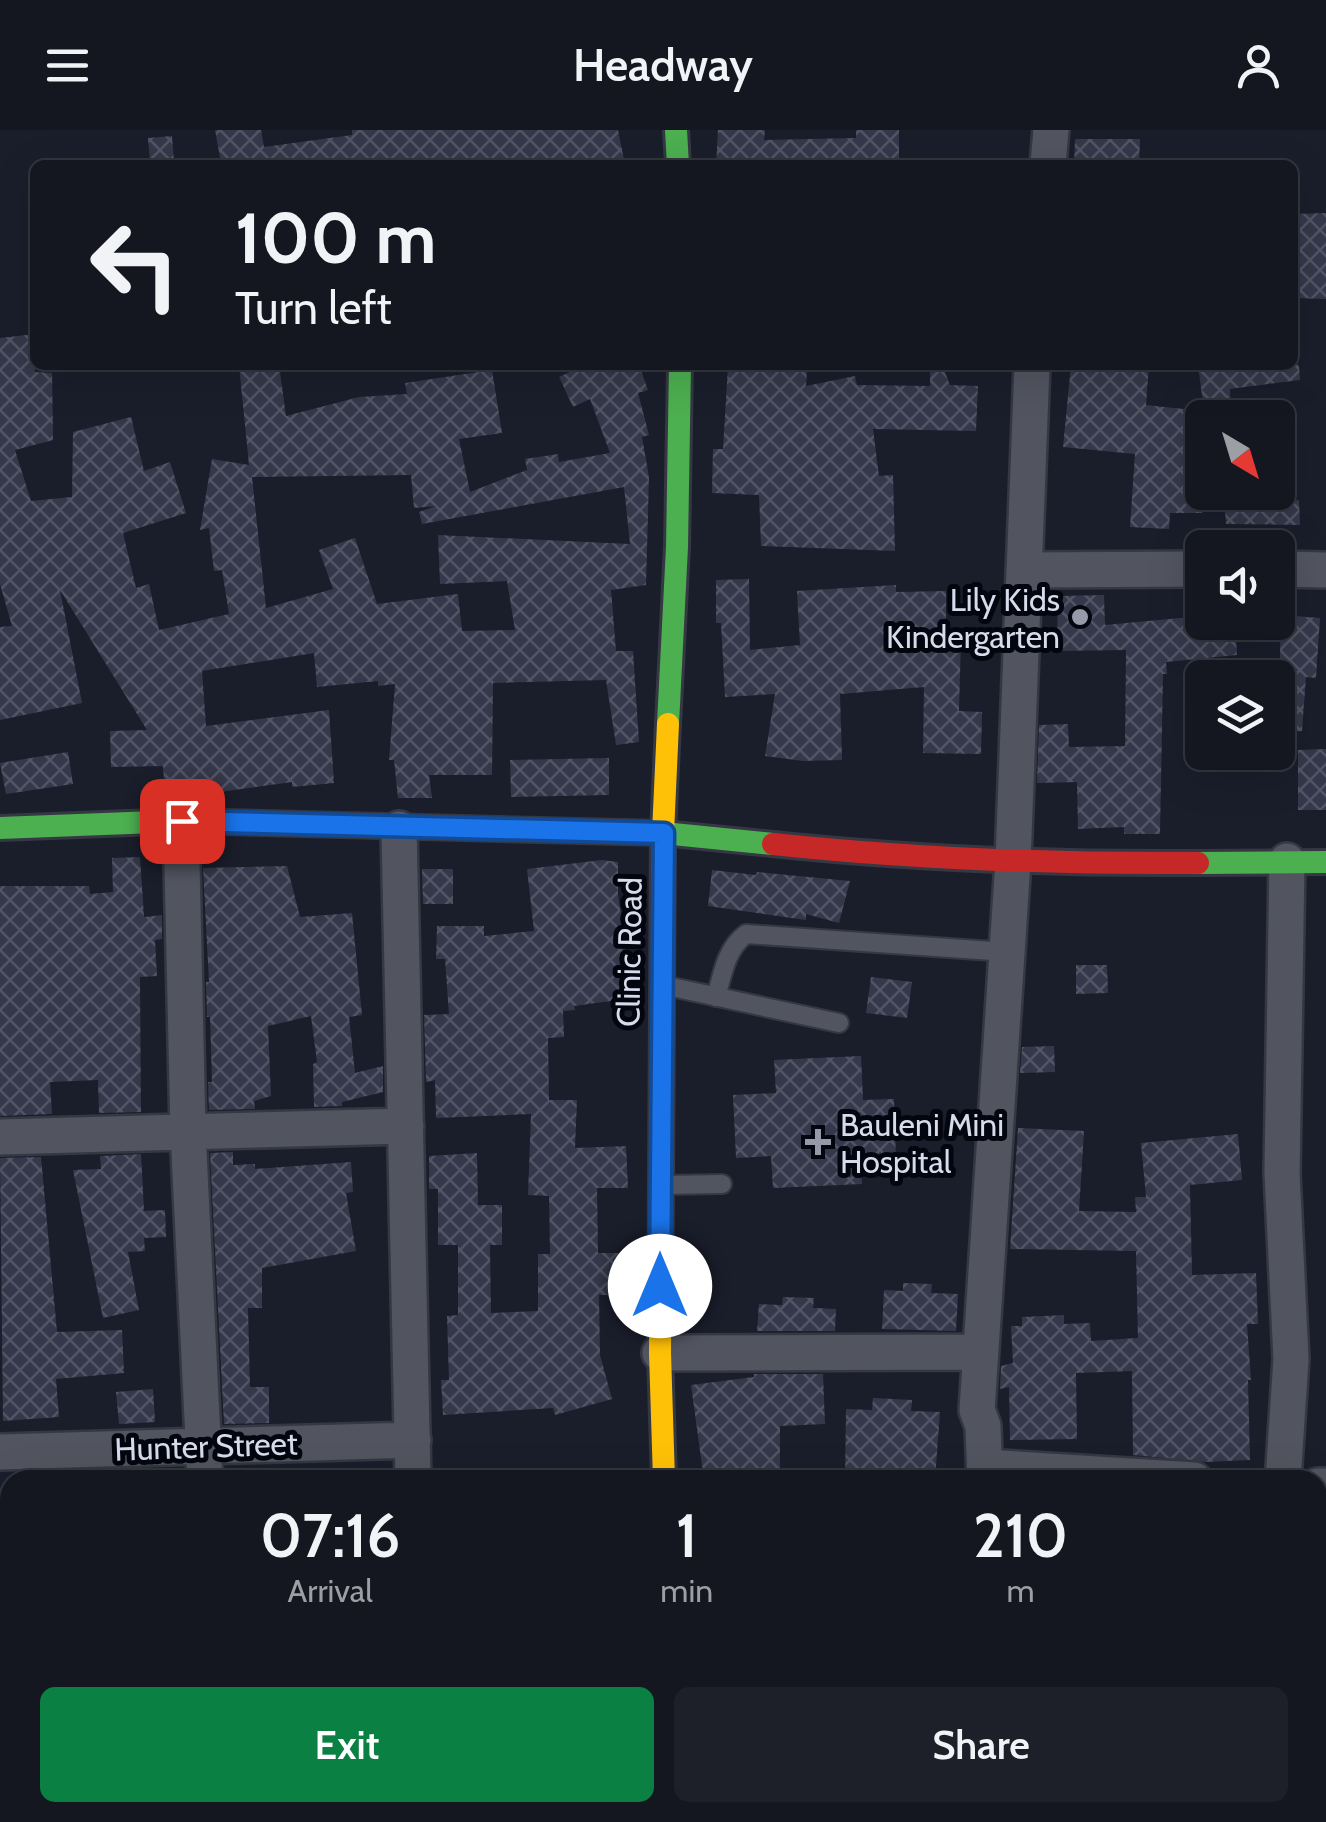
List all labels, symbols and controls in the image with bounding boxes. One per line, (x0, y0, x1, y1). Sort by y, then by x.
icon: menu (40, 38, 95, 93)
text: Headway (573, 38, 753, 92)
icon: person (1231, 38, 1286, 93)
text: 100 m (235, 195, 436, 281)
icon: left (70, 200, 200, 330)
text: Turn left (235, 281, 392, 335)
north arrow (1185, 400, 1295, 510)
map controls (1185, 400, 1295, 770)
button: sound (1185, 530, 1295, 640)
place label: Lily Kids Kindergarten (886, 580, 1060, 656)
marker: Lily Kids Kindergarten (1069, 606, 1091, 628)
button: layers (1185, 660, 1295, 770)
pin (140, 779, 225, 864)
icon: arrive (155, 794, 210, 849)
street label: Clinic Road (608, 877, 650, 1027)
place label: Bauleni Mini Hospital (840, 1105, 1004, 1181)
marker: Bauleni Mini Hospital (805, 1129, 831, 1155)
position arrow (608, 1234, 712, 1338)
street label: Hunter Street (114, 1423, 298, 1469)
text: 07:16 (260, 1499, 400, 1572)
text: 1 (676, 1499, 697, 1572)
text: 210 (973, 1499, 1068, 1572)
text: Arrival (288, 1571, 373, 1610)
text: min (660, 1571, 713, 1610)
text: m (1007, 1571, 1035, 1610)
button: Exit (40, 1687, 654, 1802)
button: Share (674, 1687, 1288, 1802)

